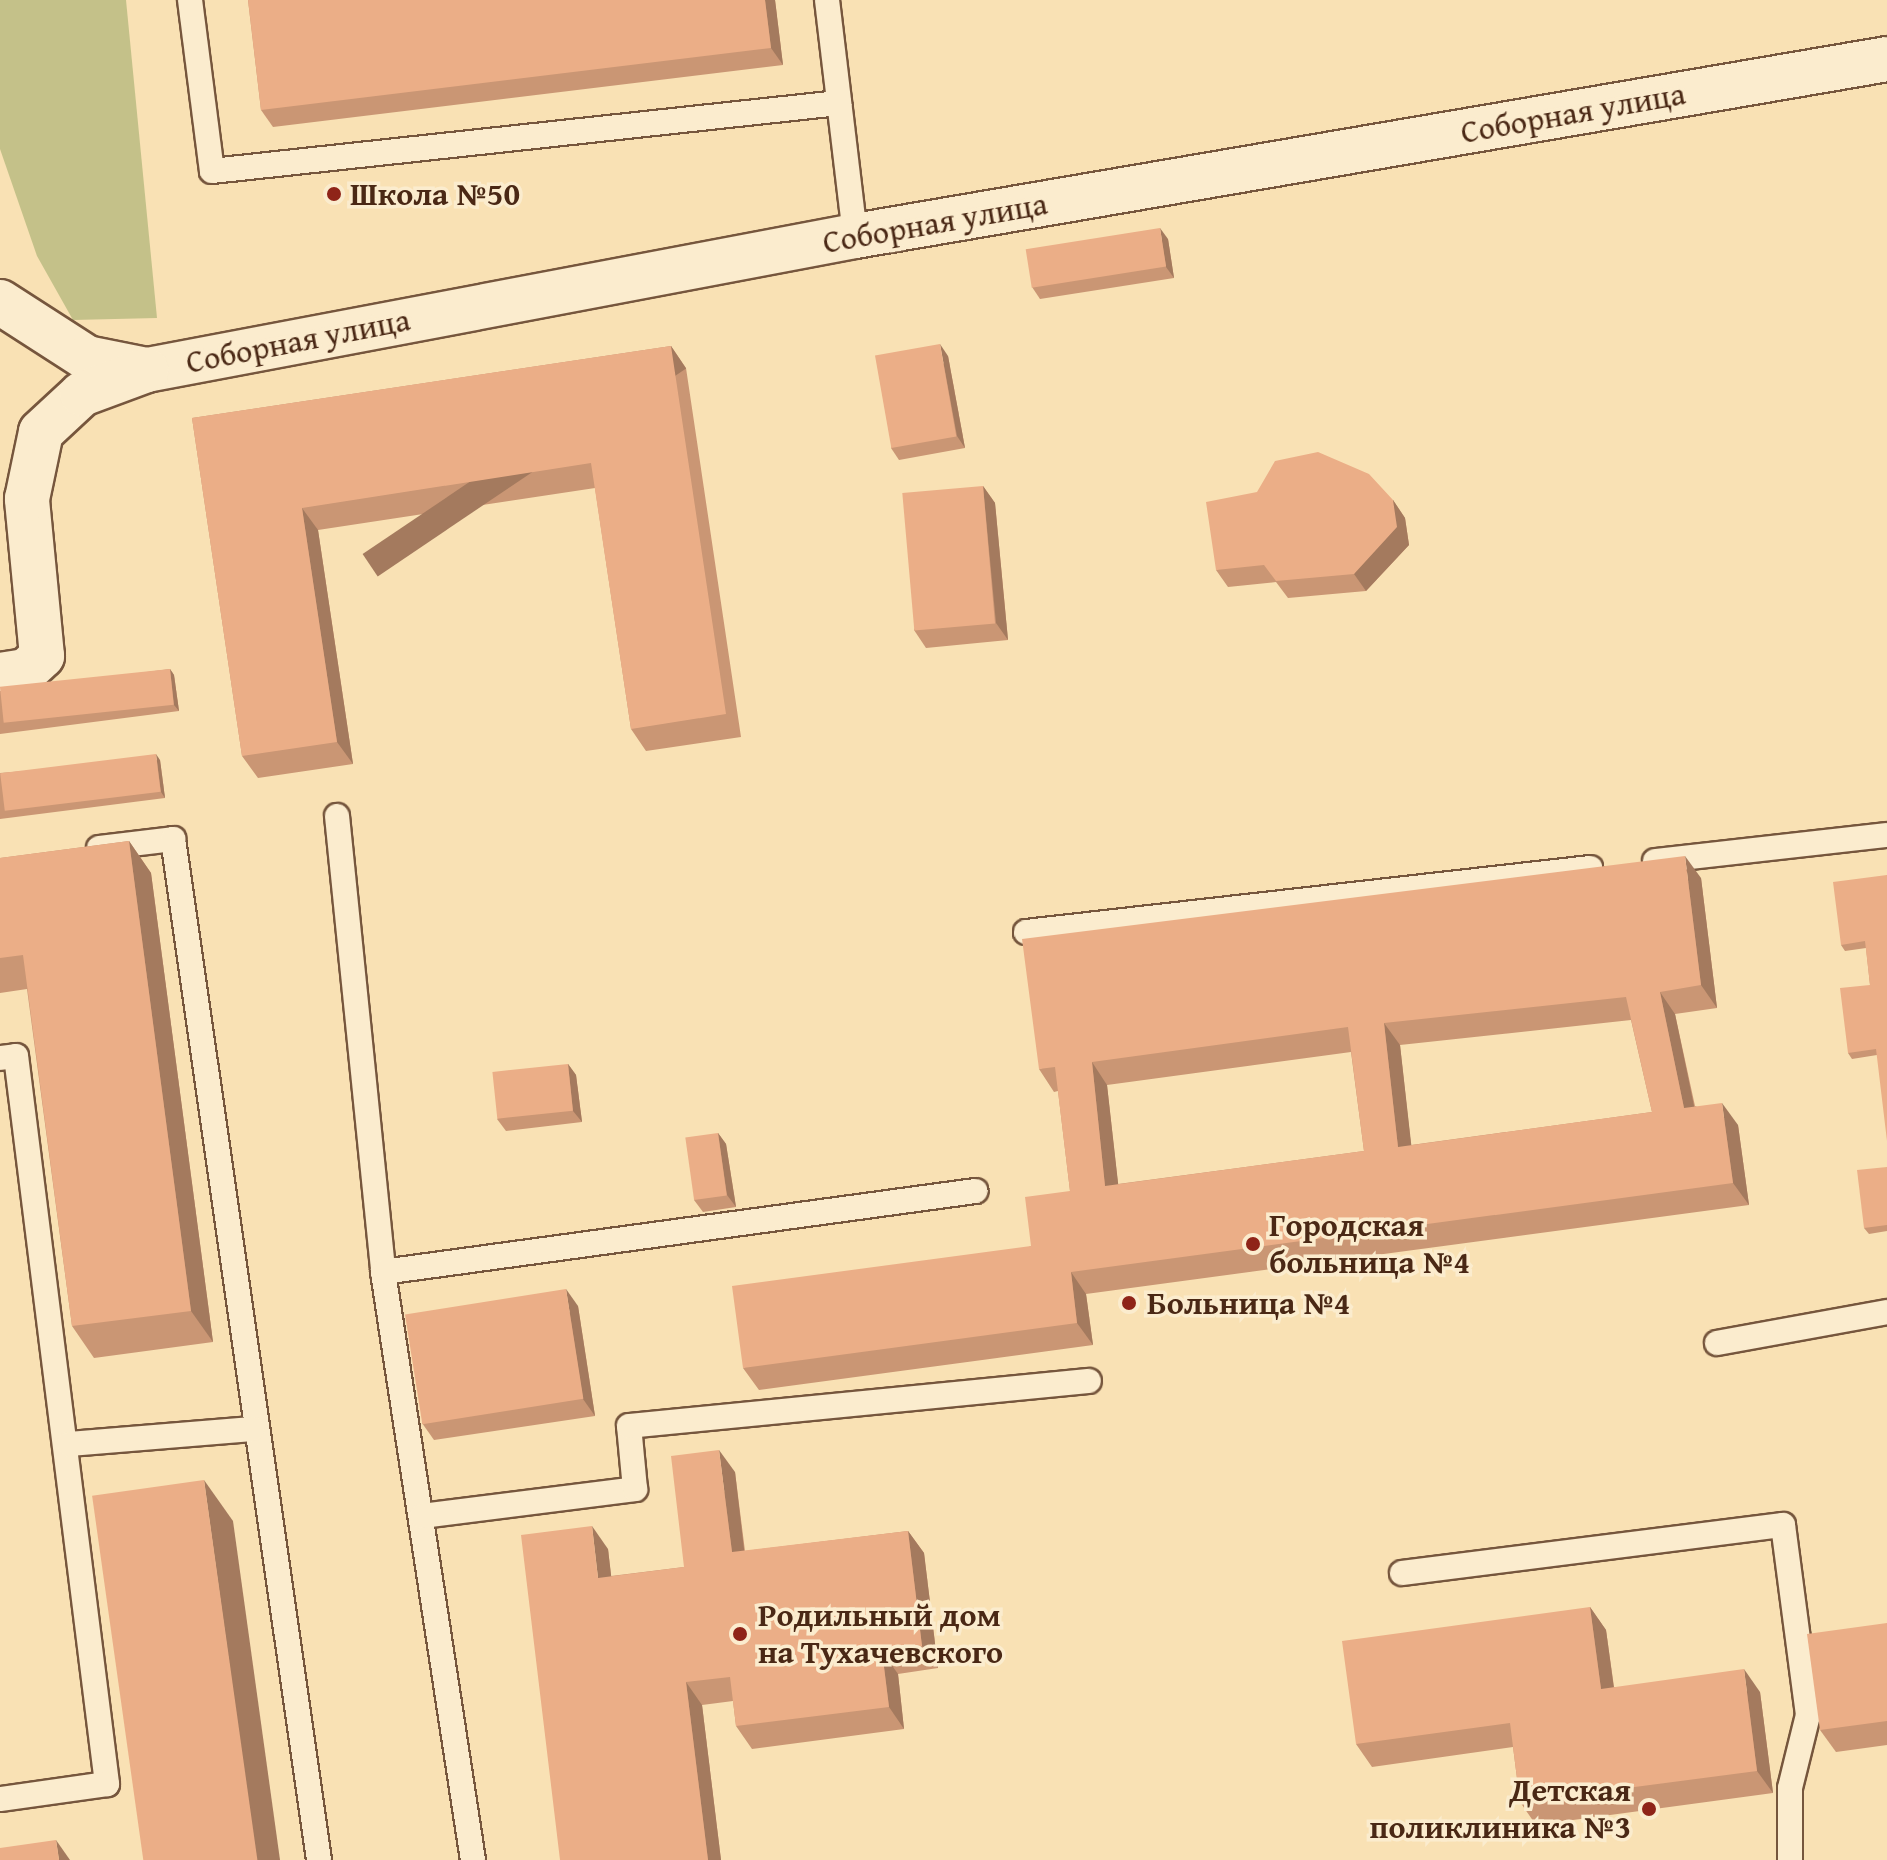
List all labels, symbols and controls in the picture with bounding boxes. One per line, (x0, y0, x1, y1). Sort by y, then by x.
street label: Соборная улица (1458, 74, 1688, 152)
place label: Школа №50 (350, 175, 520, 213)
street label: Соборная улица (820, 184, 1050, 262)
marker: Школа №50 (325, 185, 343, 203)
street label: Соборная улица (183, 300, 413, 382)
place label: Городская больница №4 (1269, 1207, 1470, 1282)
marker: Городская больница №4 (1244, 1235, 1262, 1253)
place label: Больница №4 (1147, 1284, 1350, 1322)
marker: Больница №4 (1118, 1292, 1140, 1314)
place label: Родильный дом на Тухачевского (758, 1597, 1003, 1672)
marker: Родильный дом на Тухачевского (729, 1623, 751, 1645)
place label: Детская поликлиника №3 (1369, 1772, 1631, 1847)
marker: Детская поликлиника №3 (1638, 1798, 1660, 1820)

